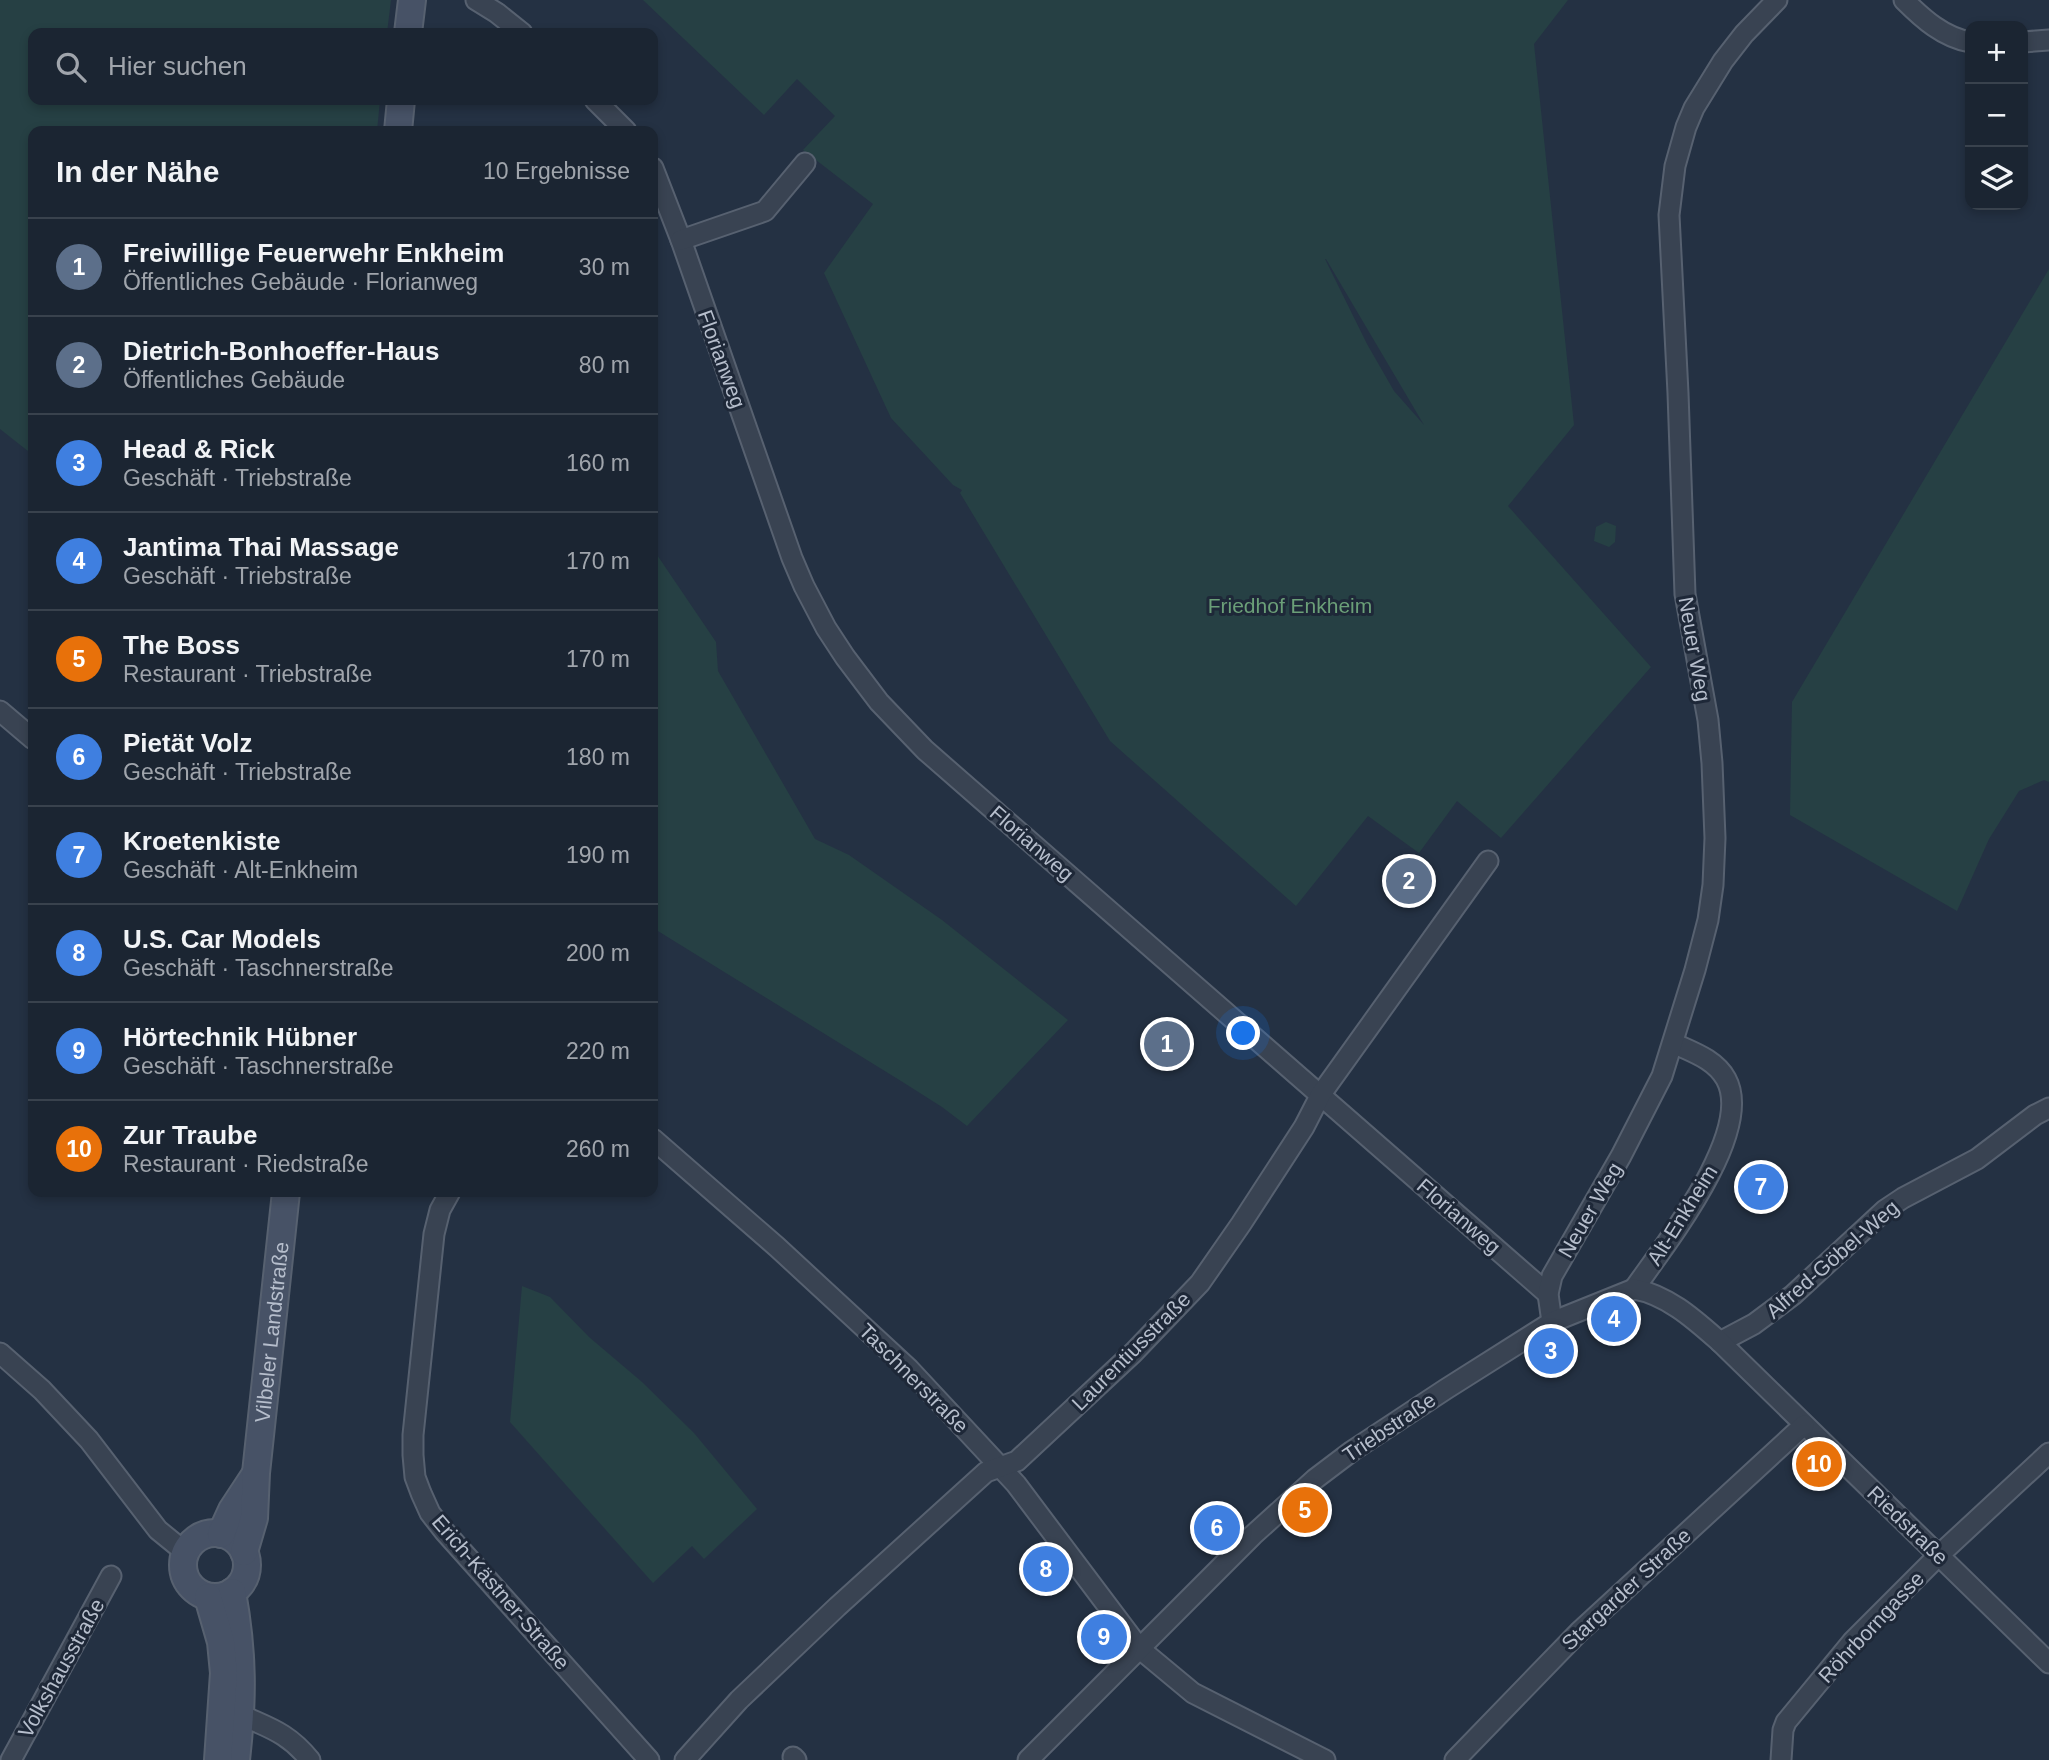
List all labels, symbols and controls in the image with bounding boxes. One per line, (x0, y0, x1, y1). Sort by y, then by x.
map controls (1965, 21, 2028, 210)
button: + (1965, 21, 2028, 84)
search box (28, 28, 658, 105)
icon: search (52, 48, 90, 86)
text: Hier suchen (108, 51, 247, 81)
button: − (1965, 84, 2028, 147)
button: layers (1965, 147, 2028, 210)
text: In der Nähe (56, 155, 219, 188)
text: 10 Ergebnisse (483, 158, 630, 184)
text: Freiwillige Feuerwehr Enkheim (123, 238, 504, 268)
text: 1 (73, 254, 85, 280)
text: 30 m (579, 254, 630, 280)
text: Öffentliches Gebäude · Florianweg (123, 269, 478, 295)
street label: Florianweg (694, 307, 750, 411)
text: Dietrich-Bonhoeffer-Haus (123, 336, 439, 366)
text: 2 (73, 352, 85, 378)
text: 80 m (579, 352, 630, 378)
text: Öffentliches Gebäude (123, 367, 345, 393)
text: Head & Rick (123, 434, 275, 464)
text: 3 (73, 450, 85, 476)
text: 160 m (566, 450, 630, 476)
text: Geschäft · Triebstraße (123, 465, 352, 491)
text: Jantima Thai Massage (123, 532, 399, 562)
text: 4 (73, 548, 85, 574)
text: 170 m (566, 548, 630, 574)
text: Geschäft · Triebstraße (123, 563, 352, 589)
park label: Friedhof Enkheim (1208, 594, 1372, 617)
street label: Neuer Weg (1674, 595, 1716, 703)
text: The Boss (123, 630, 240, 660)
text: 5 (73, 646, 85, 672)
text: 170 m (566, 646, 630, 672)
text: Restaurant · Triebstraße (123, 661, 372, 687)
text: Pietät Volz (123, 728, 253, 758)
text: 6 (73, 744, 85, 770)
text: 180 m (566, 744, 630, 770)
text: Geschäft · Triebstraße (123, 759, 352, 785)
street label: Florianweg (986, 801, 1078, 885)
text: Kroetenkiste (123, 826, 281, 856)
text: 7 (73, 842, 85, 868)
text: 190 m (566, 842, 630, 868)
pin: 2 (1386, 855, 1432, 907)
text: Geschäft · Alt-Enkheim (123, 857, 358, 883)
text: U.S. Car Models (123, 924, 321, 954)
text: 8 (73, 940, 85, 966)
text: 200 m (566, 940, 630, 966)
text: Geschäft · Taschnerstraße (123, 955, 394, 981)
your location (1226, 1016, 1260, 1050)
pin: 1 (1144, 1018, 1190, 1070)
text: Hörtechnik Hübner (123, 1022, 357, 1052)
text: 9 (73, 1038, 85, 1064)
text: 220 m (566, 1038, 630, 1064)
text: Geschäft · Taschnerstraße (123, 1053, 394, 1079)
text: Zur Traube (123, 1120, 257, 1150)
text: 10 (66, 1136, 92, 1162)
text: 260 m (566, 1136, 630, 1162)
text: Restaurant · Riedstraße (123, 1151, 368, 1177)
street label: Neuer Weg (1554, 1158, 1626, 1262)
street label: Alt-Enkheim (1642, 1161, 1722, 1269)
pin: 7 (1738, 1161, 1784, 1213)
street label: Florianweg (1413, 1174, 1505, 1258)
street label: Alfred-Göbel-Weg (1761, 1195, 1903, 1323)
street label: Vilbeler Landstraße (250, 1241, 292, 1424)
street label: Laurentiusstraße (1067, 1287, 1195, 1415)
pin: 4 (1591, 1293, 1637, 1345)
street label: Taschnerstraße (855, 1319, 973, 1437)
pin: 3 (1528, 1325, 1574, 1377)
street label: Triebstraße (1338, 1388, 1440, 1466)
pin: 10 (1796, 1438, 1842, 1490)
street label: Riedstraße (1863, 1481, 1953, 1569)
pin: 5 (1282, 1484, 1328, 1536)
pin: 6 (1194, 1502, 1240, 1554)
street label: Erich-Kästner-Straße (428, 1510, 574, 1674)
street label: Stargarder Straße (1557, 1523, 1695, 1655)
pin: 8 (1023, 1543, 1069, 1595)
street label: Röhrborngasse (1814, 1567, 1928, 1687)
street label: Volkshausstraße (13, 1595, 109, 1741)
pin: 9 (1081, 1611, 1127, 1663)

